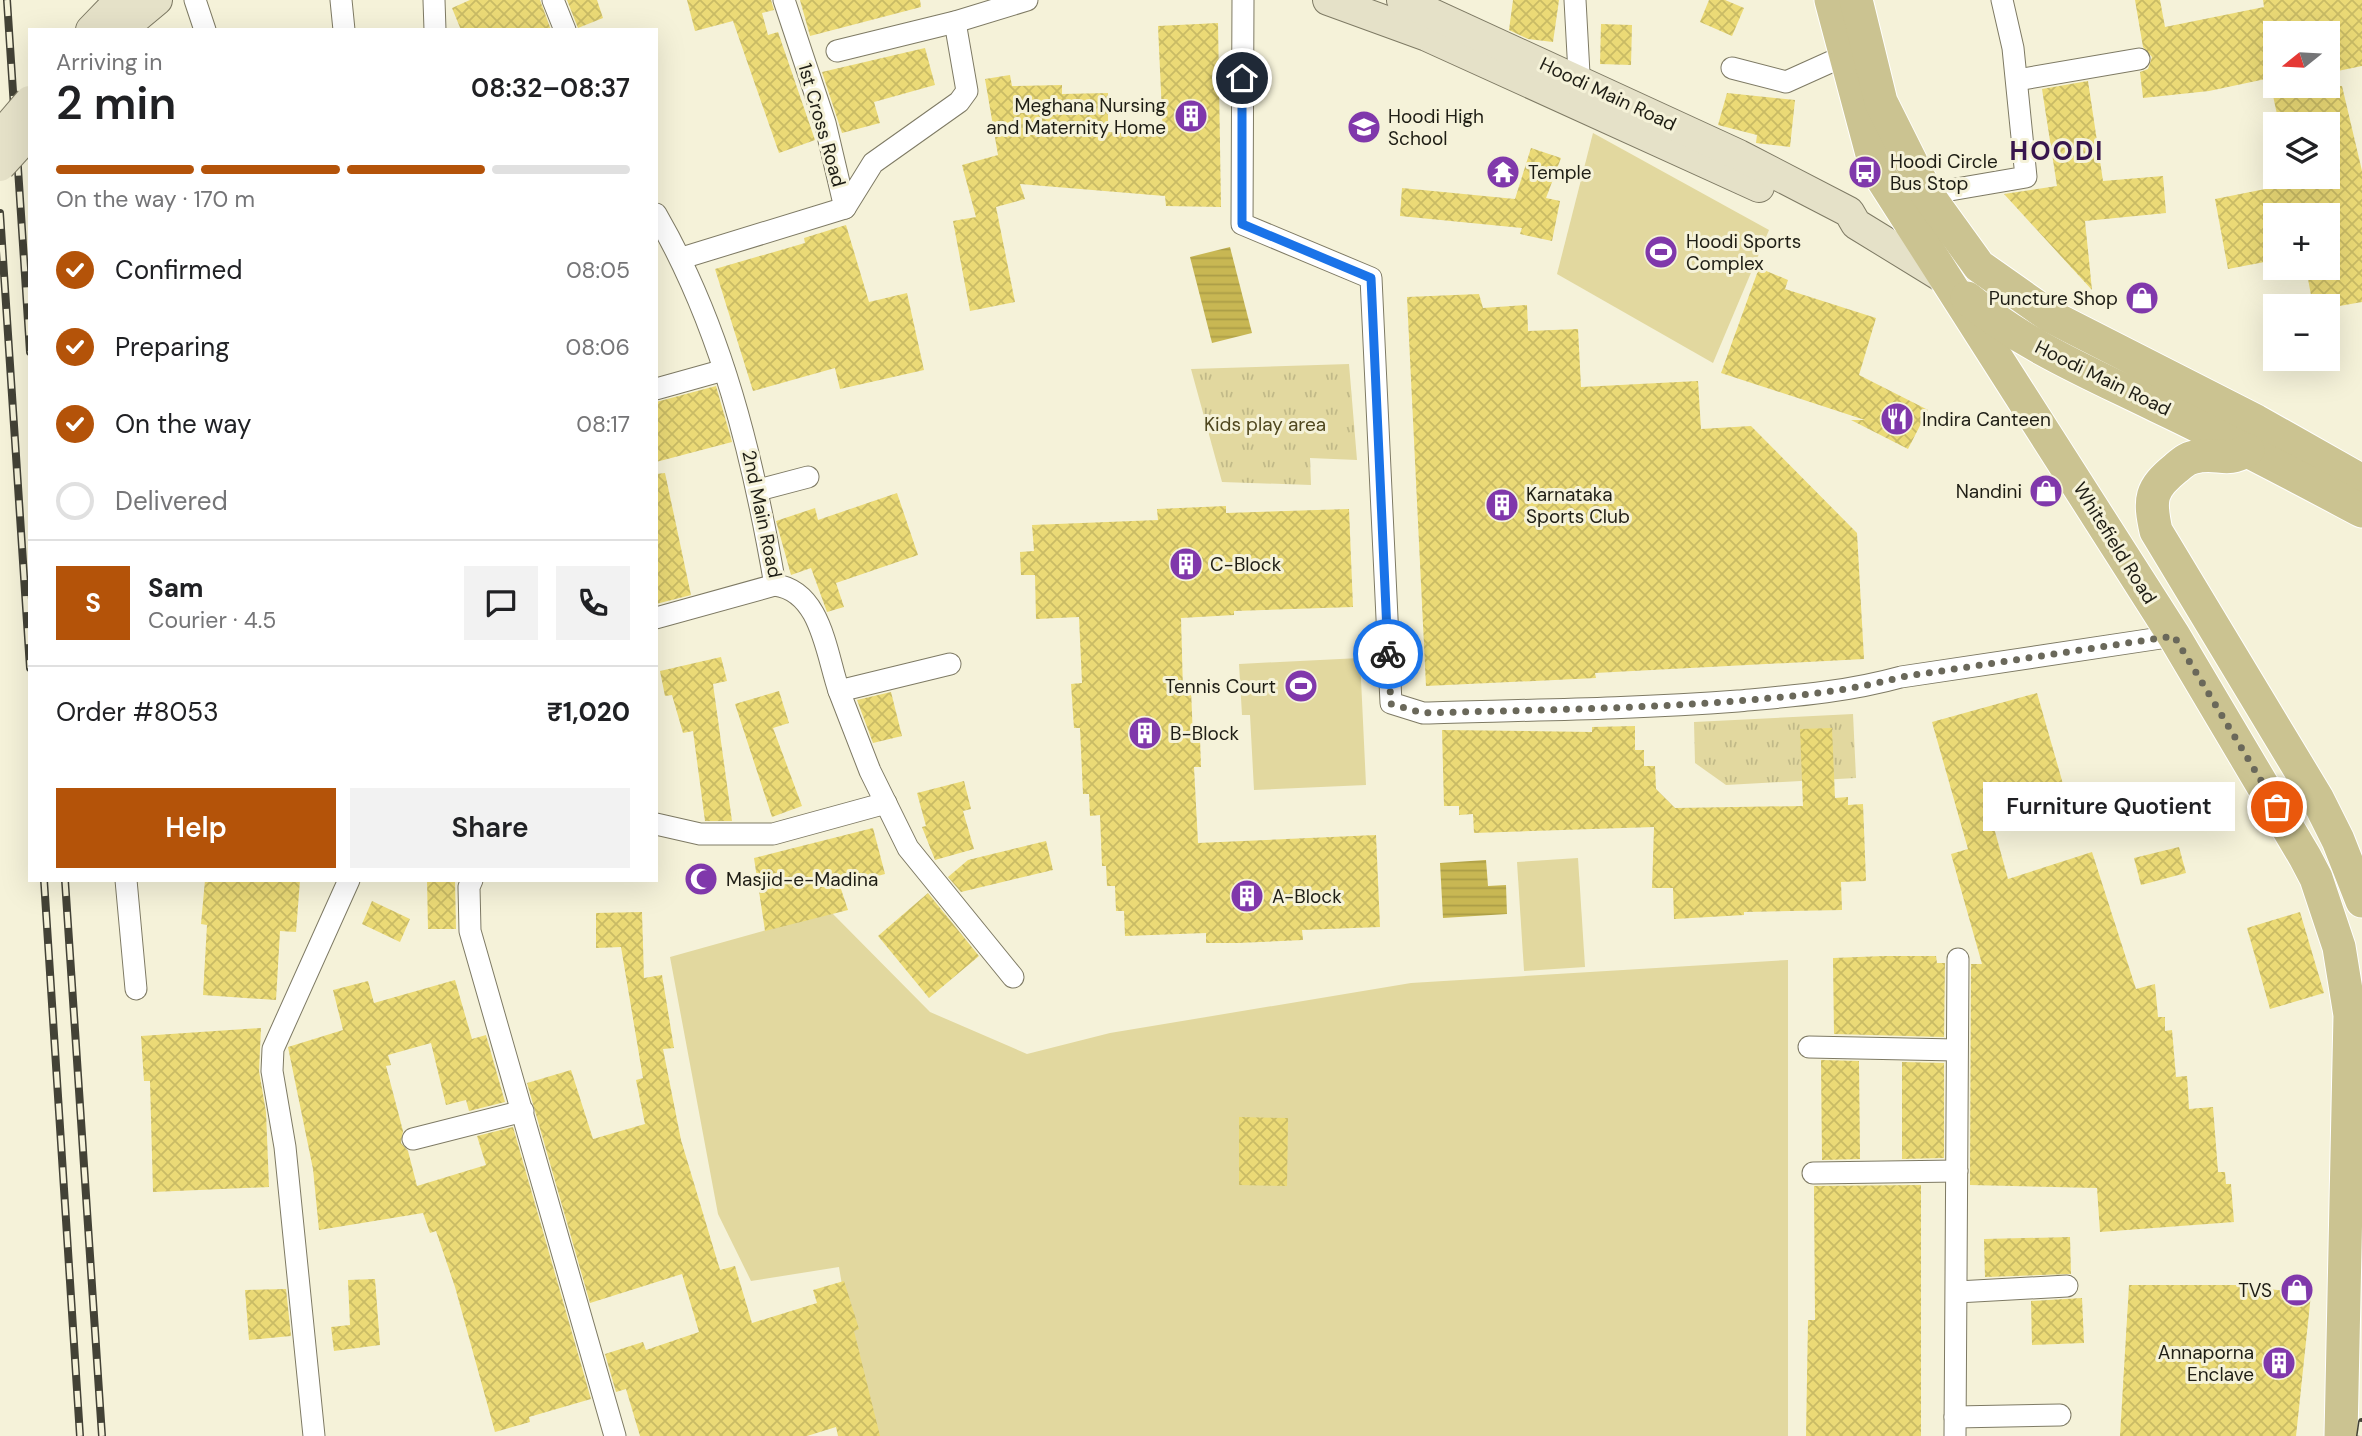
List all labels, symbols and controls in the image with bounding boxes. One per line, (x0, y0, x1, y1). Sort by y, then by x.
north arrow (2263, 21, 2340, 98)
map controls (2263, 21, 2340, 371)
text: Arriving in (56, 47, 162, 77)
pin (1212, 48, 1272, 108)
street label: Hoodi Main Road (1536, 51, 1680, 137)
icon: home (1223, 59, 1261, 97)
street label: 1st Cross Road (792, 60, 852, 190)
text: 08:32–08:37 (471, 71, 630, 105)
text: 2 min (56, 73, 176, 133)
place label: Meghana Nursing and Maternity Home (986, 93, 1166, 140)
building icon: Meghana Nursing and Maternity Home (1172, 97, 1210, 135)
place label: Hoodi High School (1388, 104, 1484, 151)
school or university icon: Hoodi High School (1345, 108, 1383, 146)
button: layers (2263, 112, 2340, 189)
district label: HOODI (2010, 134, 2104, 168)
place label: Hoodi Circle Bus Stop (1890, 149, 1998, 196)
temple icon: Temple (1484, 153, 1522, 191)
bus stop icon: Hoodi Circle Bus Stop (1846, 153, 1884, 191)
place label: Temple (1528, 160, 1592, 185)
text: On the way · 170 m (56, 184, 255, 214)
button: + (2263, 203, 2340, 280)
place label: Hoodi Sports Complex (1686, 229, 1801, 276)
sports icon: Hoodi Sports Complex (1642, 233, 1680, 271)
icon: check (56, 251, 94, 289)
text: Confirmed (115, 253, 242, 287)
text: 08:05 (566, 255, 630, 285)
shop icon: Puncture Shop (2123, 279, 2161, 317)
place label: Puncture Shop (1989, 286, 2118, 311)
button: − (2263, 294, 2340, 371)
icon: check (56, 328, 94, 366)
text: Preparing (115, 330, 230, 364)
text: 08:06 (565, 332, 630, 362)
street label: Hoodi Main Road (2031, 334, 2175, 422)
restaurant icon: Indira Canteen (1878, 400, 1916, 438)
icon: check (56, 405, 94, 443)
text: On the way (115, 407, 251, 441)
place label: Indira Canteen (1922, 407, 2051, 432)
text: 08:17 (576, 409, 630, 439)
park label: Kids play area (1204, 412, 1326, 437)
street label: 2nd Main Road (736, 448, 788, 580)
shop icon: Nandini (2027, 472, 2065, 510)
street label: Whitefield Road (2068, 478, 2162, 608)
place label: Nandini (1956, 479, 2022, 504)
place label: Karnataka Sports Club (1526, 482, 1630, 529)
text: Delivered (115, 484, 228, 518)
building icon: Karnataka Sports Club (1483, 486, 1521, 524)
building icon: C-Block (1167, 545, 1205, 583)
place label: C-Block (1210, 552, 1282, 577)
button: chat (464, 566, 538, 640)
button: phone (556, 566, 630, 640)
text: Sam (148, 571, 203, 605)
text: S (85, 586, 101, 620)
text: Courier · 4.5 (148, 605, 276, 635)
courier (1353, 619, 1423, 689)
icon: bike (1369, 635, 1407, 673)
sports icon: Tennis Court (1282, 667, 1320, 705)
place label: Tennis Court (1165, 674, 1276, 699)
text: Order #8053 (56, 695, 219, 729)
text: ₹1,020 (547, 695, 630, 729)
building icon: B-Block (1126, 714, 1164, 752)
place label: B-Block (1170, 721, 1240, 746)
pin (2247, 777, 2307, 837)
callout: Furniture Quotient (1983, 782, 2235, 832)
button: Help (56, 788, 336, 868)
button: Share (350, 788, 630, 868)
icon: bag (2258, 788, 2296, 826)
text: Furniture Quotient (2006, 791, 2212, 821)
mosque icon: Masjid-e-Madina (682, 860, 720, 898)
place label: Masjid-e-Madina (726, 867, 878, 892)
building icon: A-Block (1228, 877, 1266, 915)
place label: A-Block (1272, 884, 1342, 909)
shop icon: TVS (2278, 1271, 2316, 1309)
place label: TVS (2238, 1278, 2272, 1303)
place label: Annaporna Enclave (2158, 1340, 2254, 1387)
building icon: Annaporna Enclave (2260, 1344, 2298, 1382)

